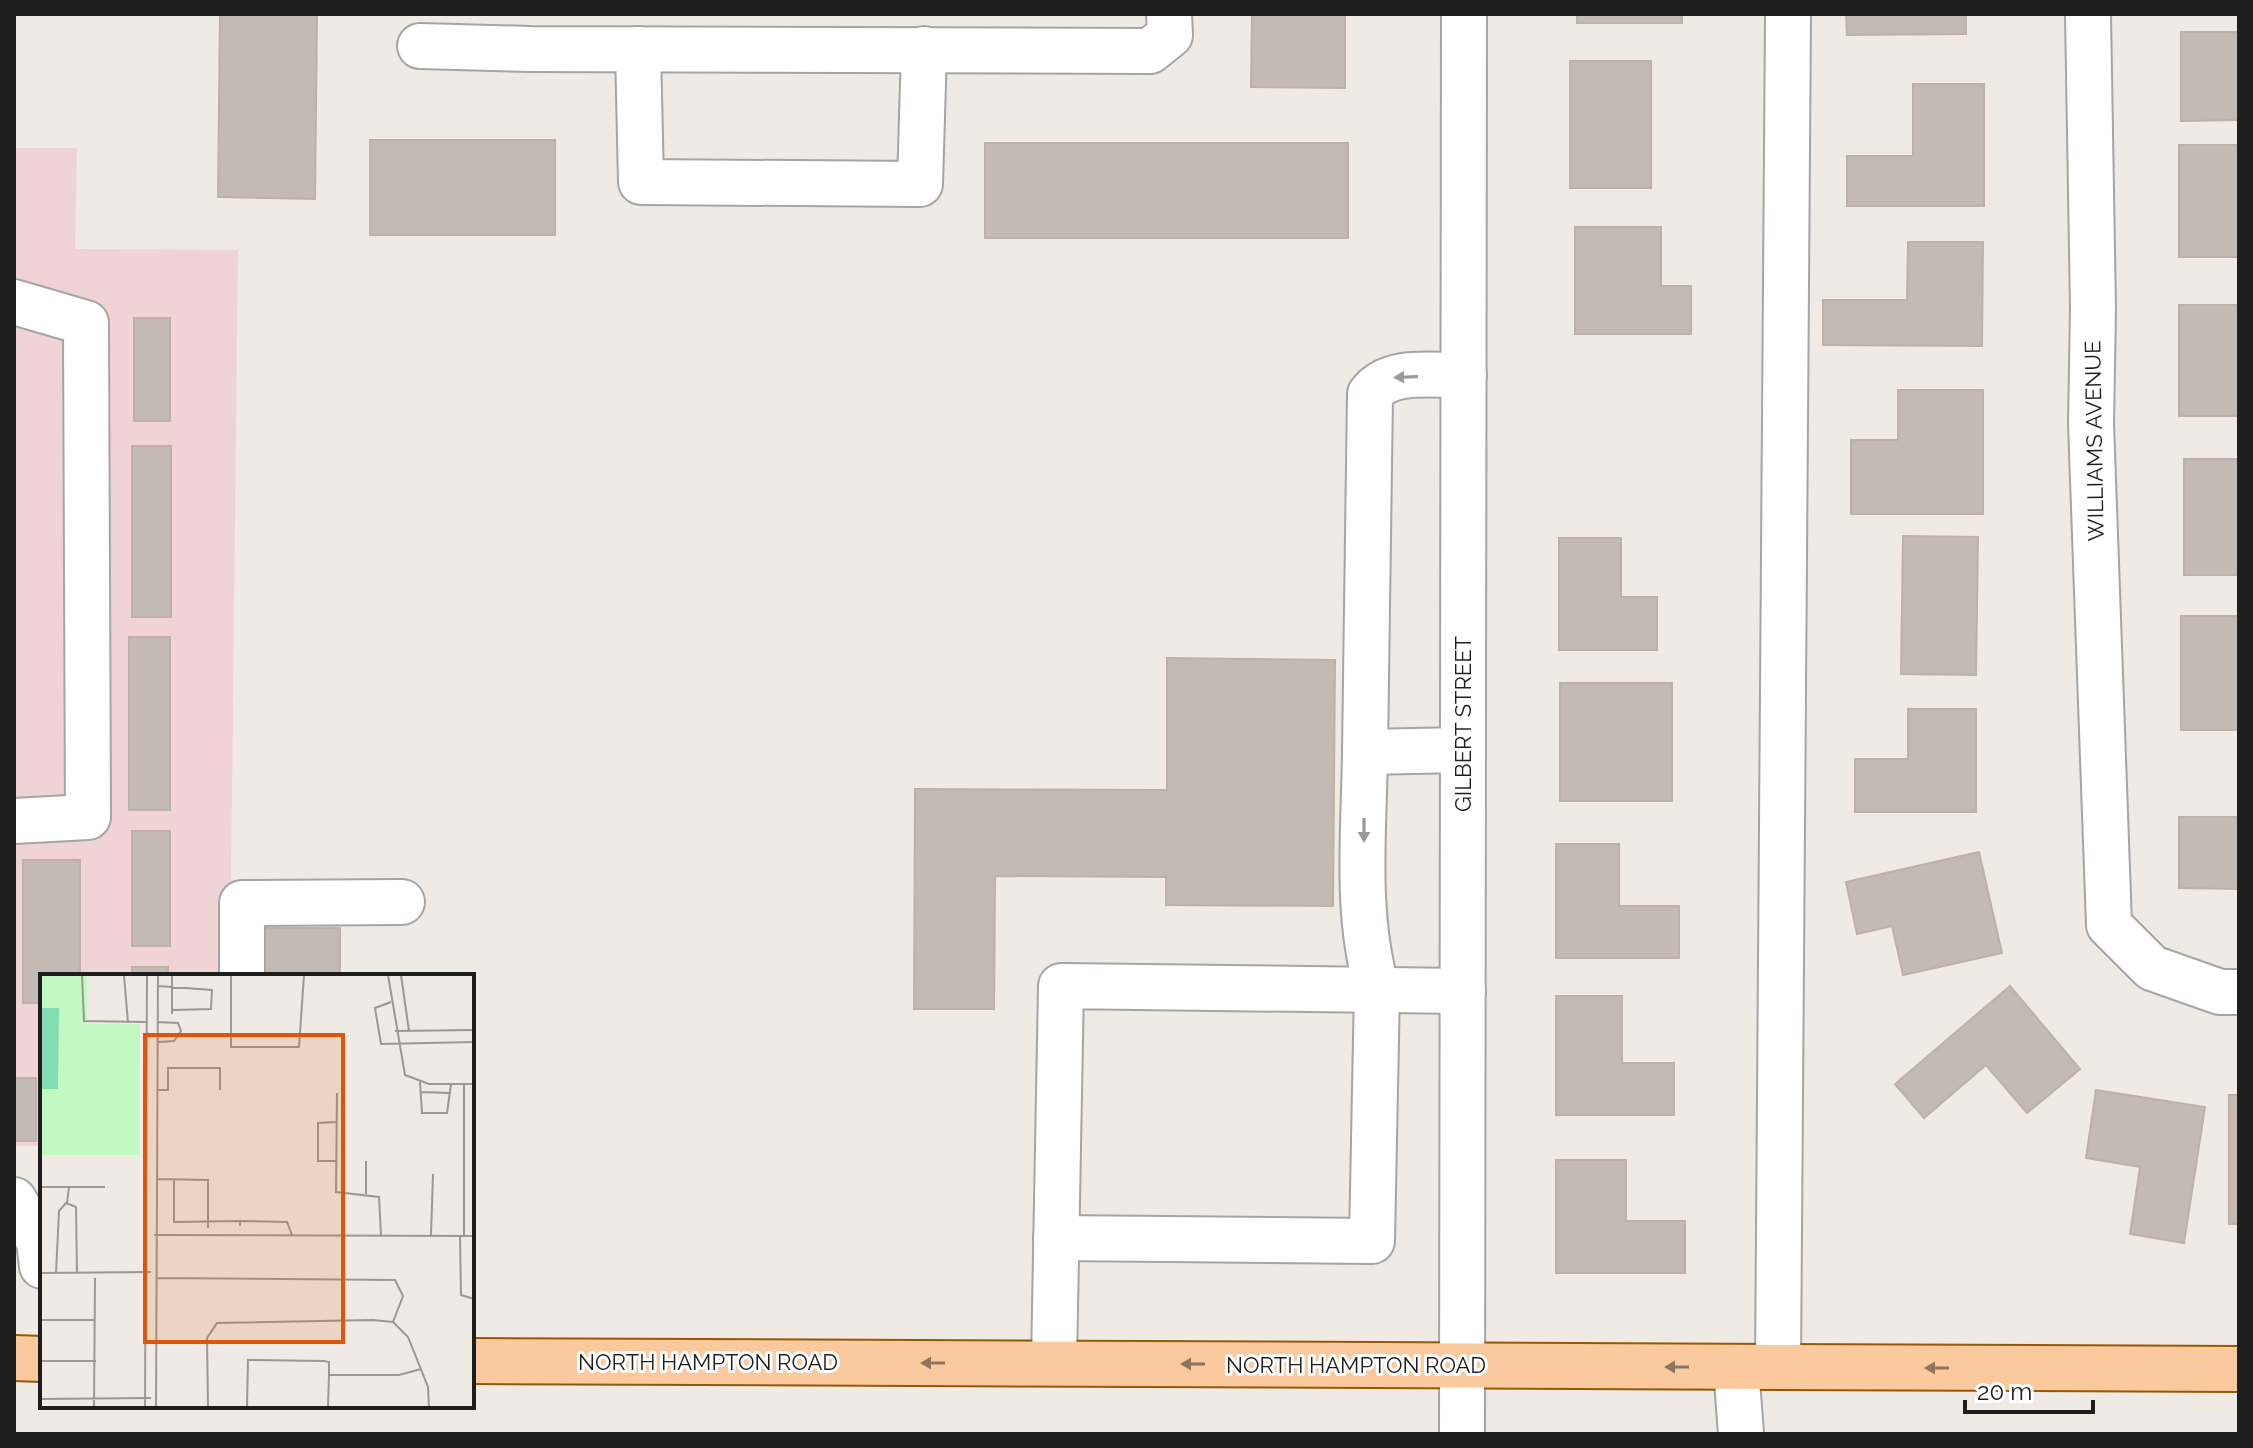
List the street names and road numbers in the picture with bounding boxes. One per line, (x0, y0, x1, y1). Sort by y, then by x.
street label: WILLIAMS AVENUE (2079, 340, 2109, 542)
street label: GILBERT STREET (1450, 635, 1476, 812)
street label: NORTH HAMPTON ROAD (578, 1349, 838, 1375)
street label: NORTH HAMPTON ROAD (1226, 1352, 1486, 1378)

